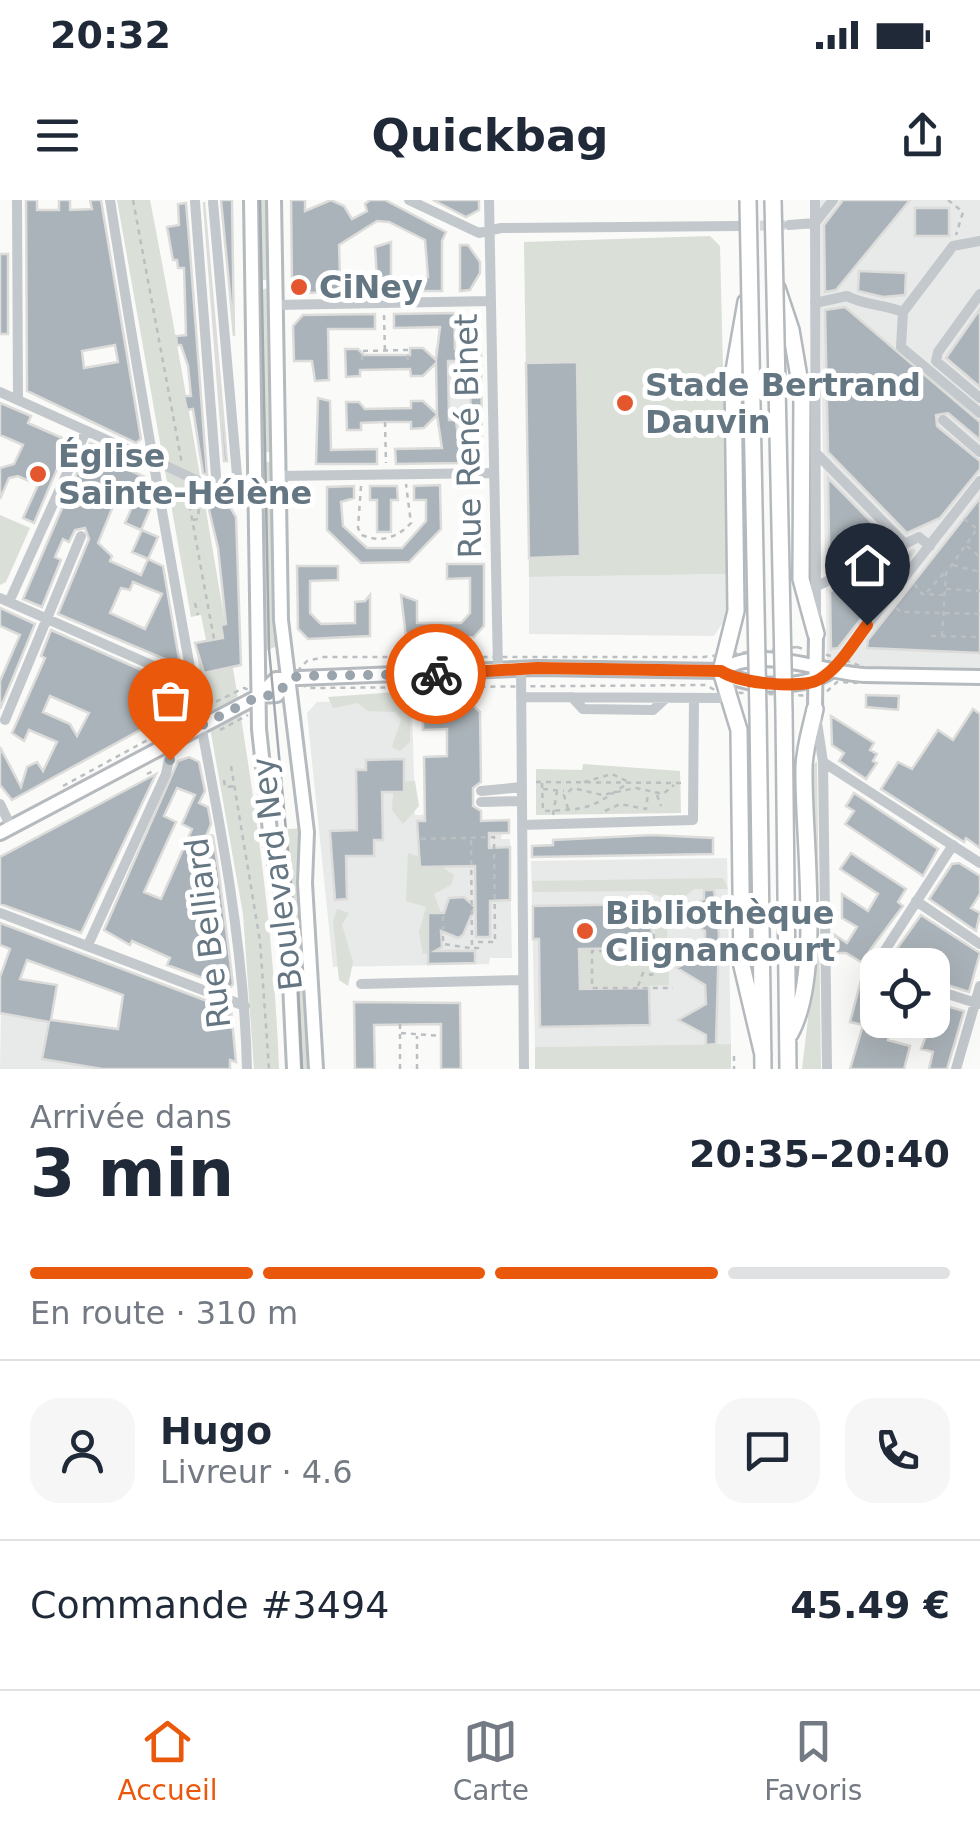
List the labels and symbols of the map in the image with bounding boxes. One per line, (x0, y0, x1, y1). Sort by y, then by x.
place label: CiNey (319, 268, 423, 306)
marker: CiNey (288, 276, 310, 298)
street label: Rue René Binet (447, 313, 489, 559)
place label: Stade Bertrand Dauvin (645, 366, 921, 441)
marker: Stade Bertrand Dauvin (614, 392, 636, 414)
place label: Église Sainte-Hélène (58, 437, 312, 512)
marker: Église Sainte-Hélène (27, 463, 49, 485)
pin (825, 523, 910, 626)
courier (386, 624, 486, 724)
pin (128, 658, 213, 761)
street label: Boulevard Ney (244, 755, 310, 993)
street label: Rue Belliard (177, 836, 239, 1030)
place label: Bibliothèque Clignancourt (605, 894, 835, 969)
marker: Bibliothèque Clignancourt (574, 920, 596, 942)

